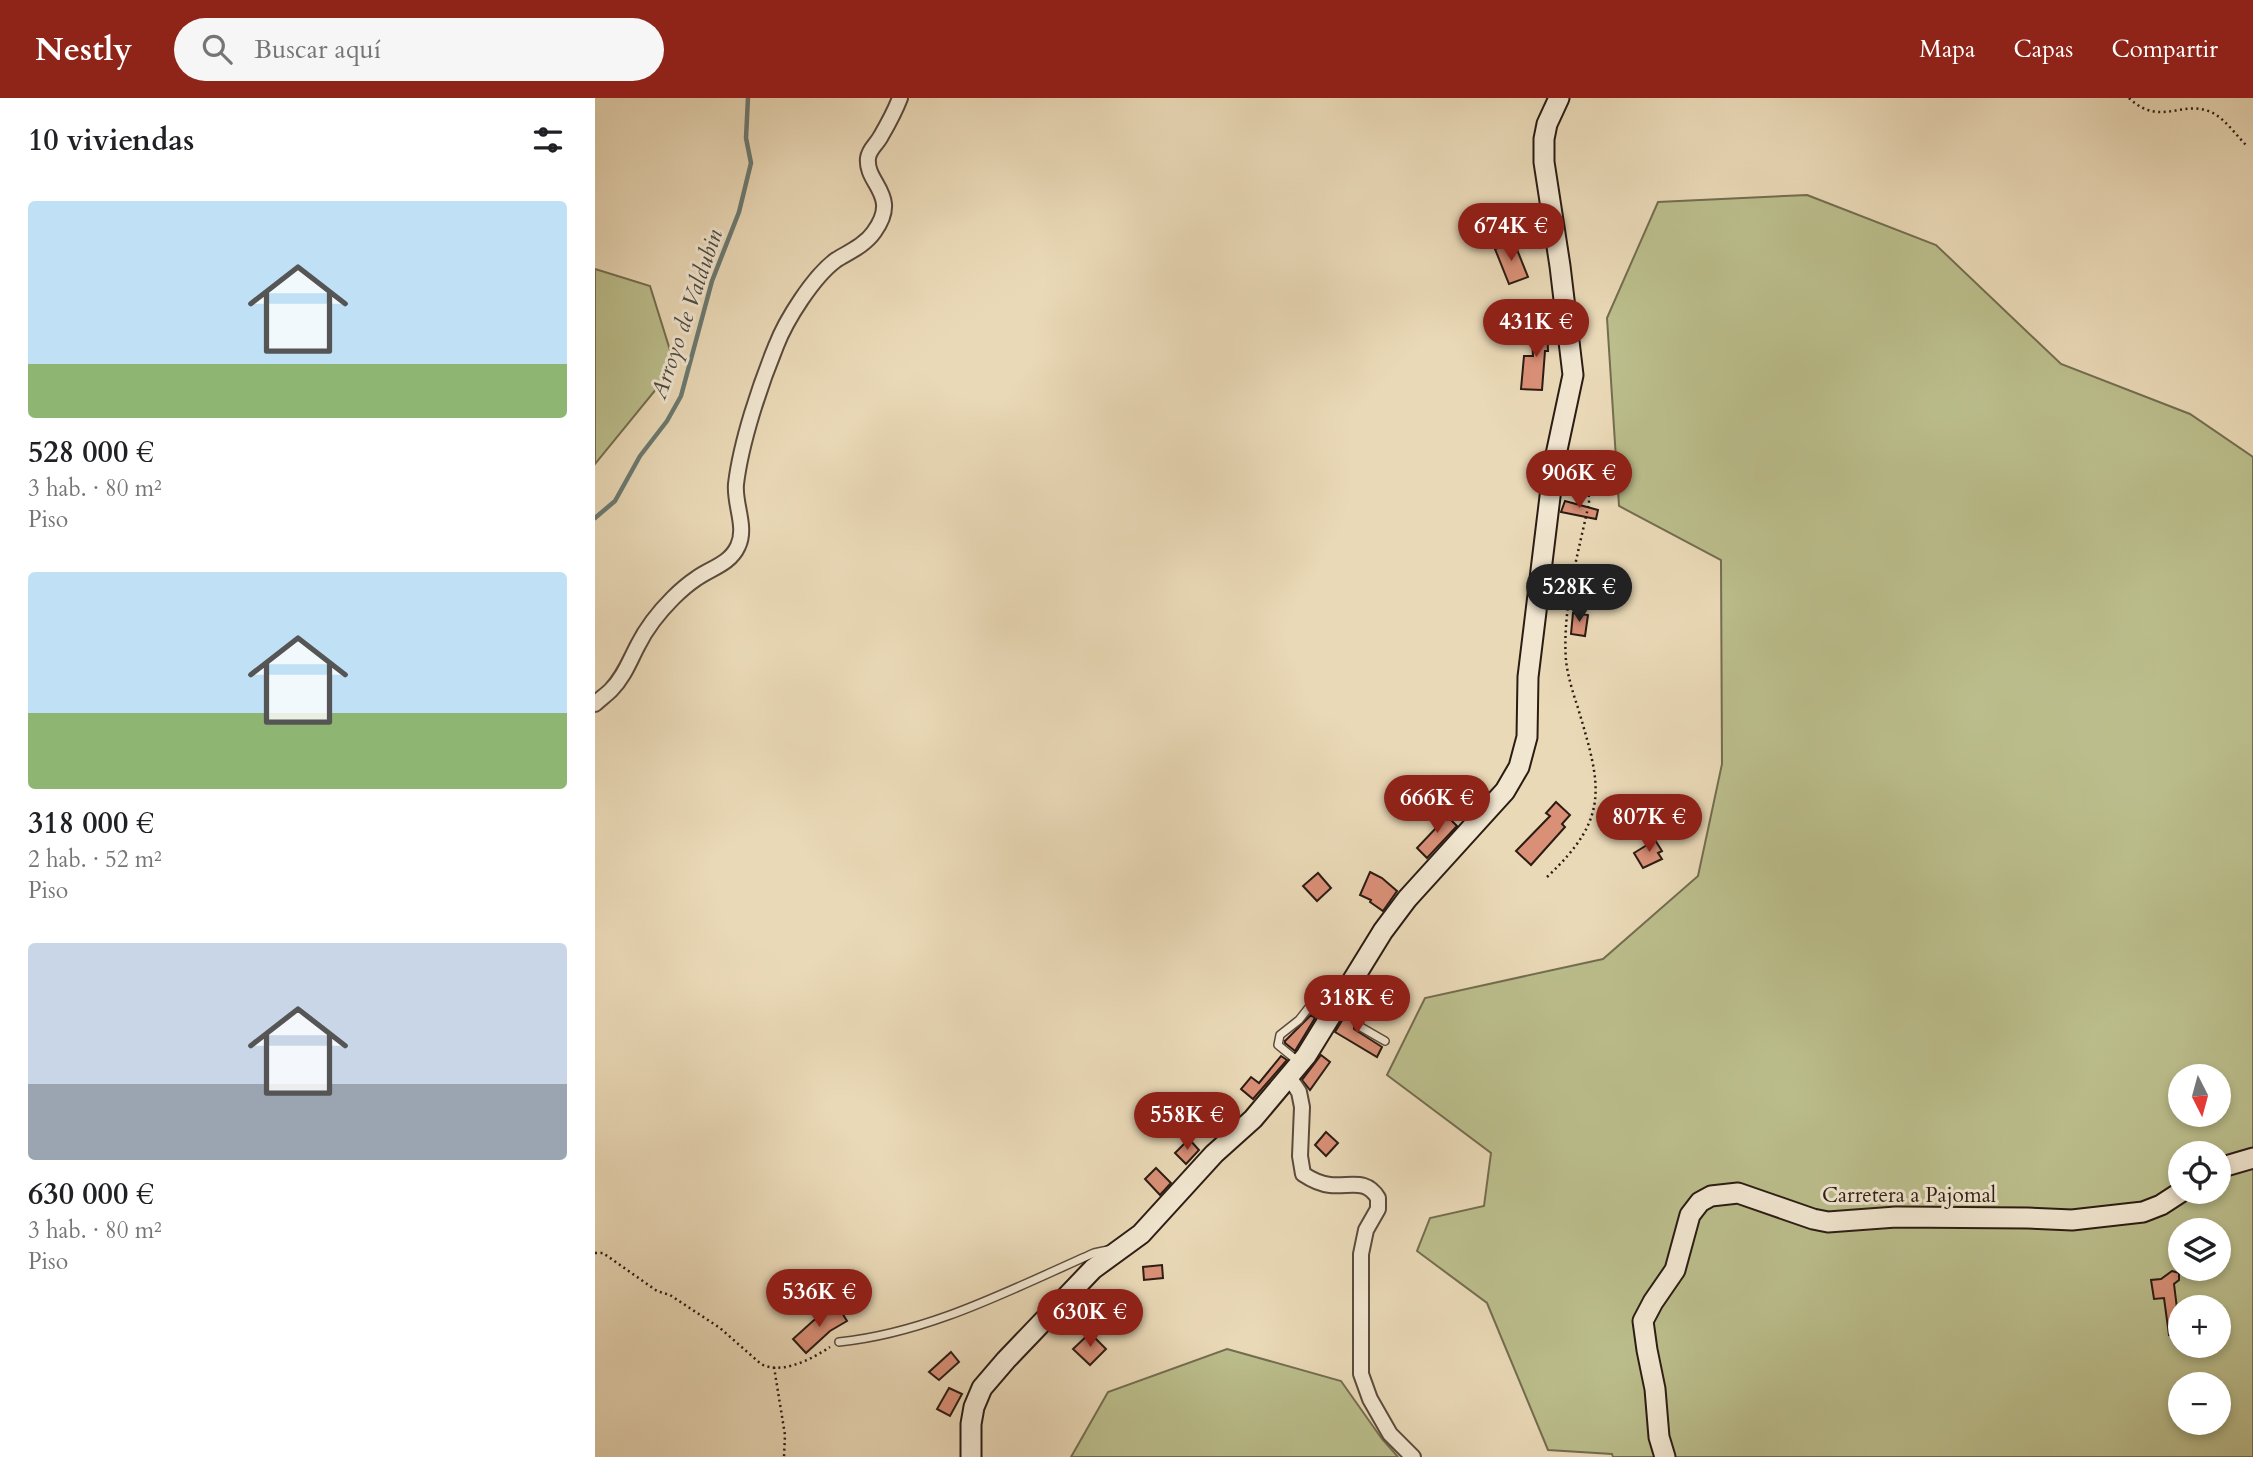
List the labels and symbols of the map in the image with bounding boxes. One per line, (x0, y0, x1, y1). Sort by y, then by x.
pin: 674K € (1454, 204, 1568, 263)
water label: Arroyo de Valdubin (643, 225, 730, 404)
pin: 431K € (1479, 300, 1593, 359)
pin: 906K € (1522, 450, 1636, 510)
pin: 528K € (1522, 564, 1636, 624)
pin: 666K € (1380, 776, 1494, 835)
pin: 807K € (1592, 794, 1706, 854)
pin: 318K € (1300, 976, 1414, 1035)
north arrow (2168, 1064, 2231, 1127)
pin: 558K € (1130, 1093, 1244, 1152)
street label: Carretera a Pajomal (1822, 1181, 1996, 1210)
pin: 536K € (762, 1270, 876, 1329)
pin: 630K € (1033, 1290, 1147, 1349)

